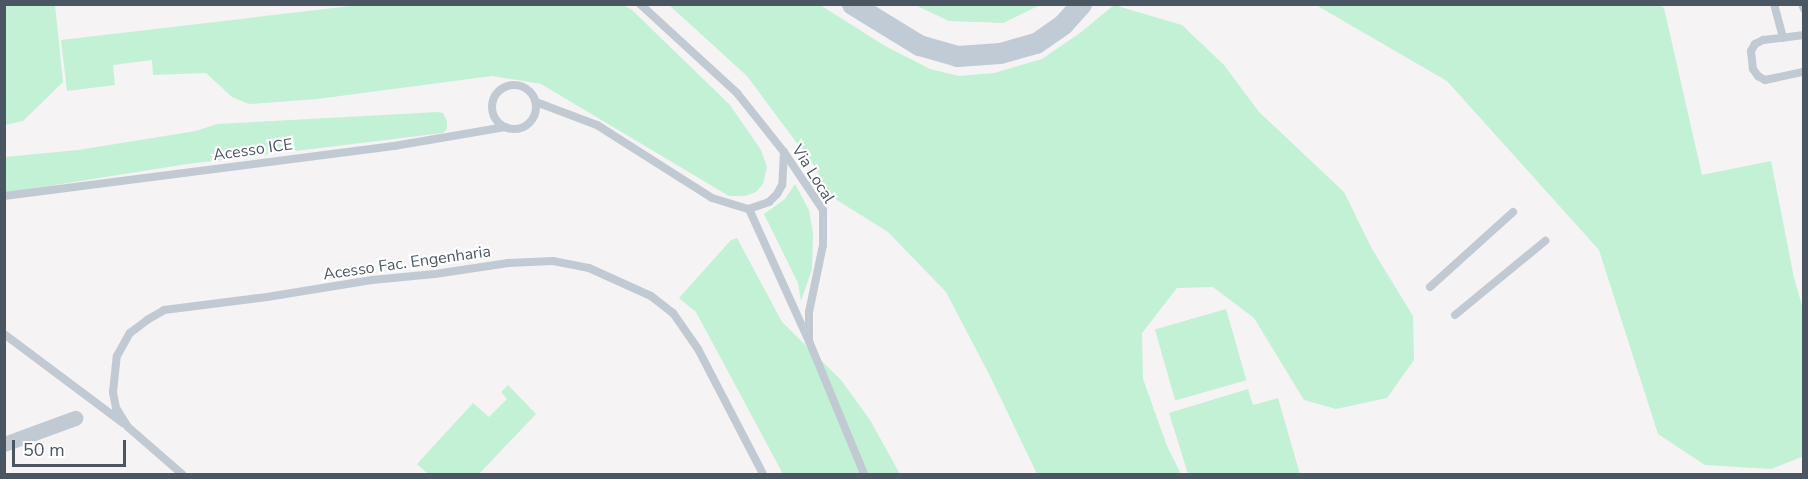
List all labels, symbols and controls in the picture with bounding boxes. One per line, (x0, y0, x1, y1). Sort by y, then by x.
street label: Acesso ICE (212, 135, 294, 165)
street label: Via Local (788, 141, 838, 207)
street label: Acesso Fac. Engenharia (322, 242, 492, 284)
scale bar (15, 428, 129, 466)
text: 50 m (23, 438, 65, 462)

